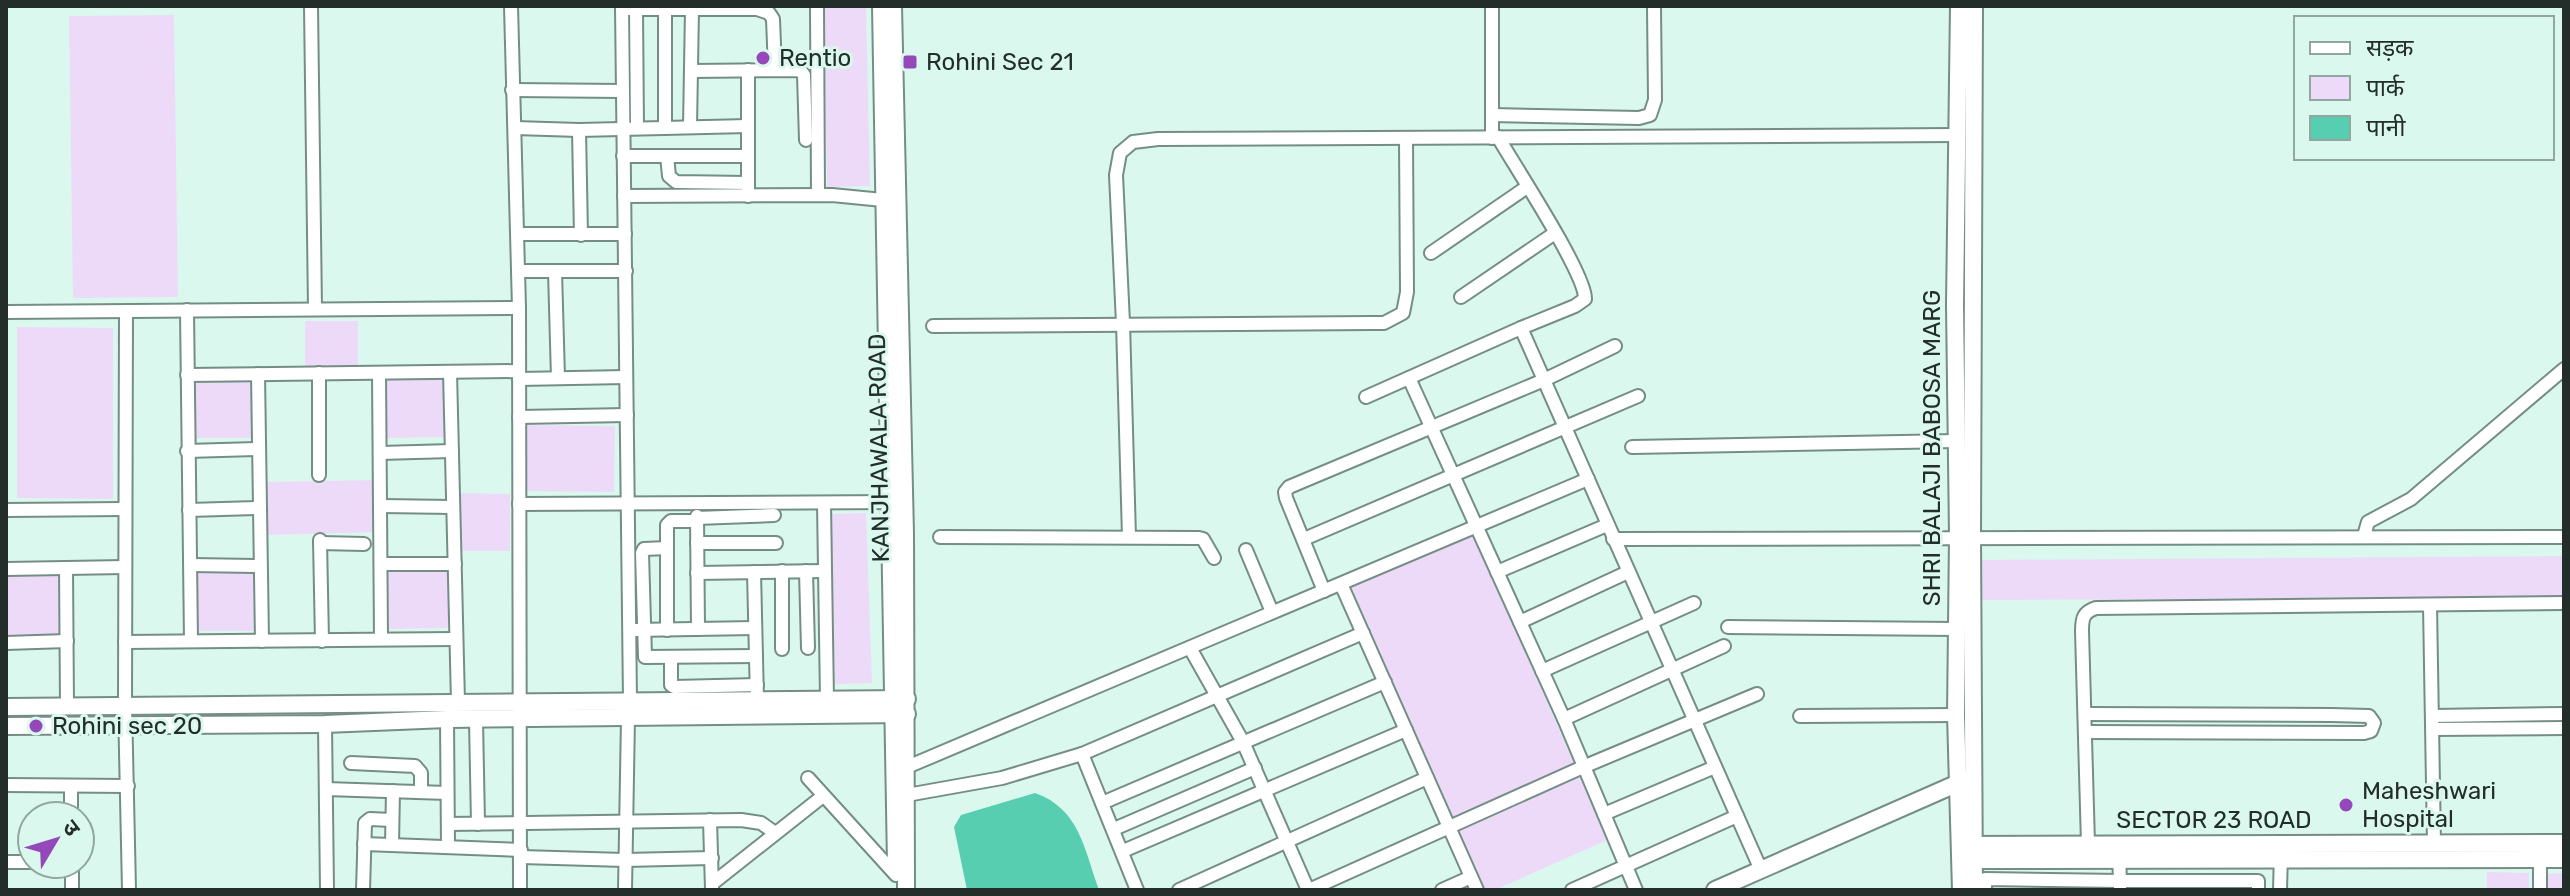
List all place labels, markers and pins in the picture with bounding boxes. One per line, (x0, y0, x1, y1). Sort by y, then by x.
place label: Rentio (779, 44, 851, 72)
place label: Rohini Sec 21 (926, 48, 1074, 76)
marker: Rentio (754, 49, 772, 67)
marker: Rohini Sec 21 (901, 53, 919, 71)
place label: Rohini sec 20 (52, 712, 202, 740)
marker: Rohini sec 20 (27, 717, 45, 735)
place label: Maheshwari Hospital (2362, 777, 2496, 833)
marker: Maheshwari Hospital (2337, 796, 2355, 814)

